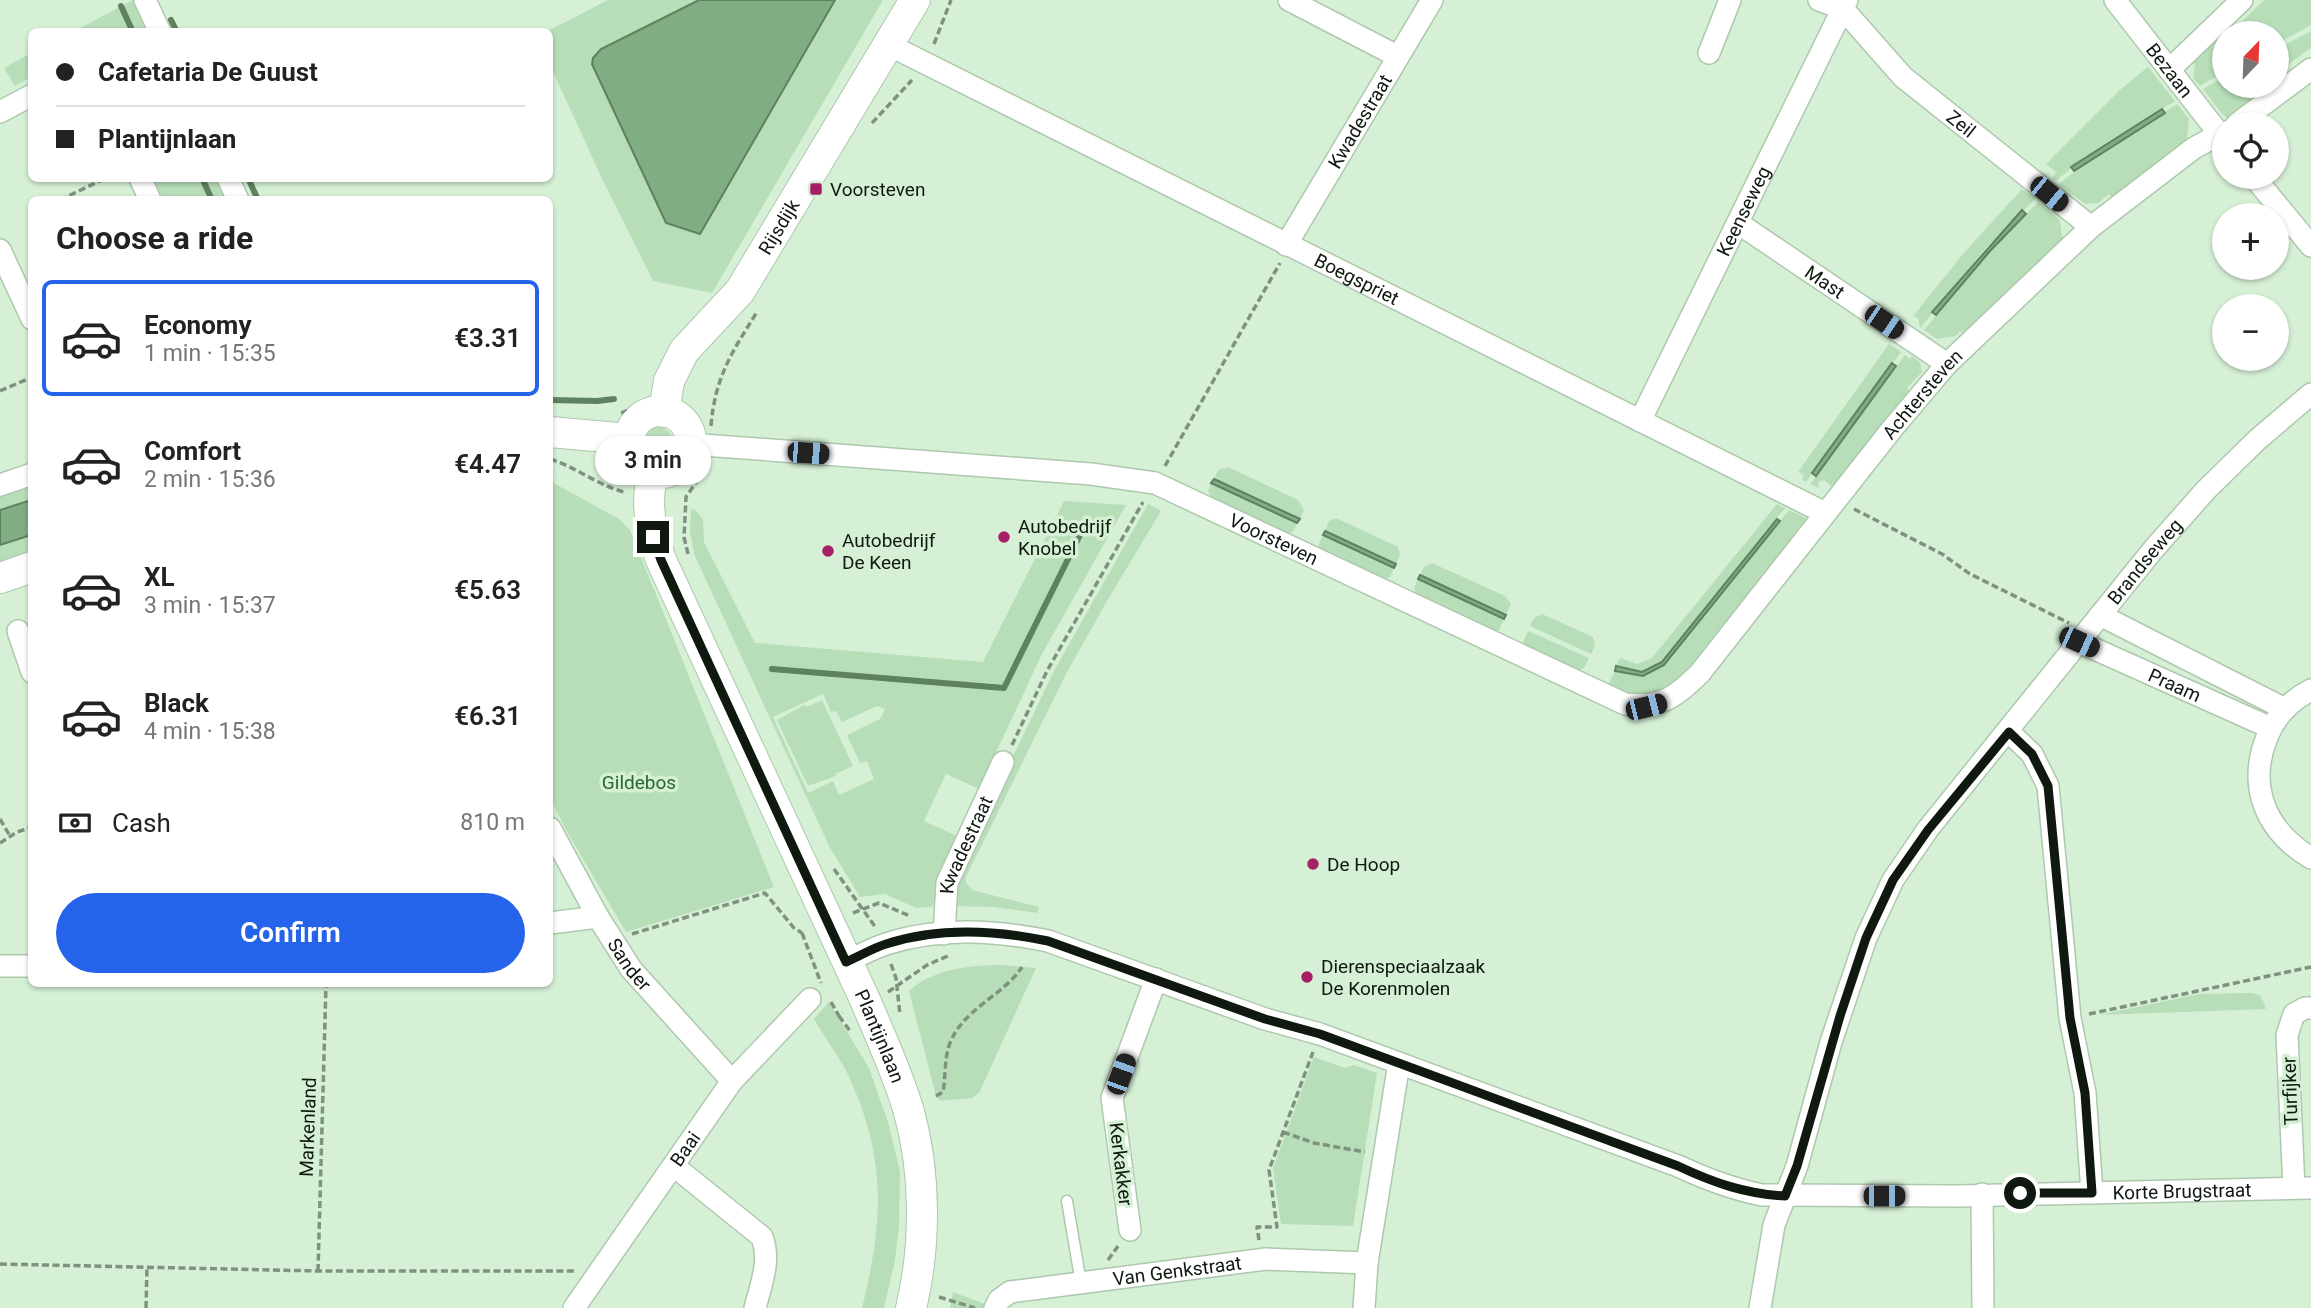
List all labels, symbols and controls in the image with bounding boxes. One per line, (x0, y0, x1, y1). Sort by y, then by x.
north arrow (2212, 21, 2289, 98)
map controls (2212, 21, 2289, 371)
street label: Bezaan (2141, 38, 2198, 102)
text: Cafetaria De Guust (98, 57, 318, 87)
street label: Kwadestraat (1323, 70, 1397, 173)
street label: Zeil (1942, 105, 1980, 142)
button: locate (2212, 112, 2289, 189)
text: Plantijnlaan (98, 124, 236, 154)
street label: Keenseweg (1711, 162, 1775, 260)
car (2027, 173, 2072, 215)
place label: Voorsteven (830, 178, 925, 201)
marker: Voorsteven (808, 181, 824, 197)
street label: Rijsdijk (753, 195, 804, 258)
button: + (2212, 203, 2289, 280)
text: Choose a ride (56, 219, 253, 257)
street label: Boegspriet (1311, 248, 1403, 310)
street label: Mast (1801, 260, 1849, 303)
button: − (2212, 294, 2289, 371)
car (1861, 302, 1908, 342)
icon: car (60, 307, 123, 370)
text: Economy (144, 310, 251, 340)
text: €3.31 (454, 323, 521, 353)
text: 1 min · 15:35 (144, 340, 276, 367)
street label: Achtersteven (1877, 344, 1967, 443)
icon: car (60, 433, 123, 496)
callout: 3 min (595, 435, 711, 484)
text: Comfort (144, 436, 241, 466)
car (787, 441, 830, 465)
text: 3 min (624, 447, 682, 474)
text: €4.47 (454, 449, 521, 479)
text: 2 min · 15:36 (144, 466, 276, 493)
street label: Voorsteven (1226, 508, 1322, 570)
street label: Brandseweg (2102, 514, 2187, 609)
place label: Autobedrijf Knobel (1018, 515, 1112, 560)
route end (637, 521, 669, 553)
place label: Autobedrijf De Keen (842, 529, 936, 574)
marker: Autobedrijf Knobel (996, 529, 1012, 545)
marker: Autobedrijf De Keen (820, 543, 836, 559)
icon: car (60, 559, 123, 622)
text: XL (144, 562, 175, 592)
text: €5.63 (454, 575, 521, 605)
text: 3 min · 15:37 (144, 592, 276, 619)
car (2056, 624, 2103, 660)
street label: Praam (2145, 663, 2205, 707)
icon: car (60, 685, 123, 748)
text: Black (144, 688, 209, 718)
car (1624, 692, 1669, 722)
text: €6.31 (454, 701, 521, 731)
text: 4 min · 15:38 (144, 718, 276, 745)
park label: Gildebos (602, 771, 676, 794)
street label: Kwadestraat (935, 792, 997, 895)
icon: cash (56, 804, 94, 842)
text: Cash (112, 808, 171, 838)
text: 810 m (460, 809, 525, 836)
place label: De Hoop (1327, 853, 1400, 876)
marker: De Hoop (1305, 856, 1321, 872)
button: Confirm (56, 893, 525, 973)
street label: Sander (603, 934, 657, 996)
place label: Dierenspeciaalzaak De Korenmolen (1321, 955, 1485, 1000)
marker: Dierenspeciaalzaak De Korenmolen (1299, 969, 1315, 985)
street label: Plantijnlaan (850, 986, 910, 1086)
car (1104, 1051, 1139, 1097)
street label: Turfijker (2277, 1056, 2303, 1126)
street label: Markenland (295, 1077, 321, 1177)
street label: Kerkakker (1104, 1121, 1138, 1208)
street label: Baai (665, 1127, 705, 1171)
route start (2004, 1177, 2036, 1209)
street label: Korte Brugstraat (2112, 1178, 2252, 1204)
car (1864, 1186, 1906, 1207)
street label: Van Genkstraat (1111, 1251, 1243, 1290)

